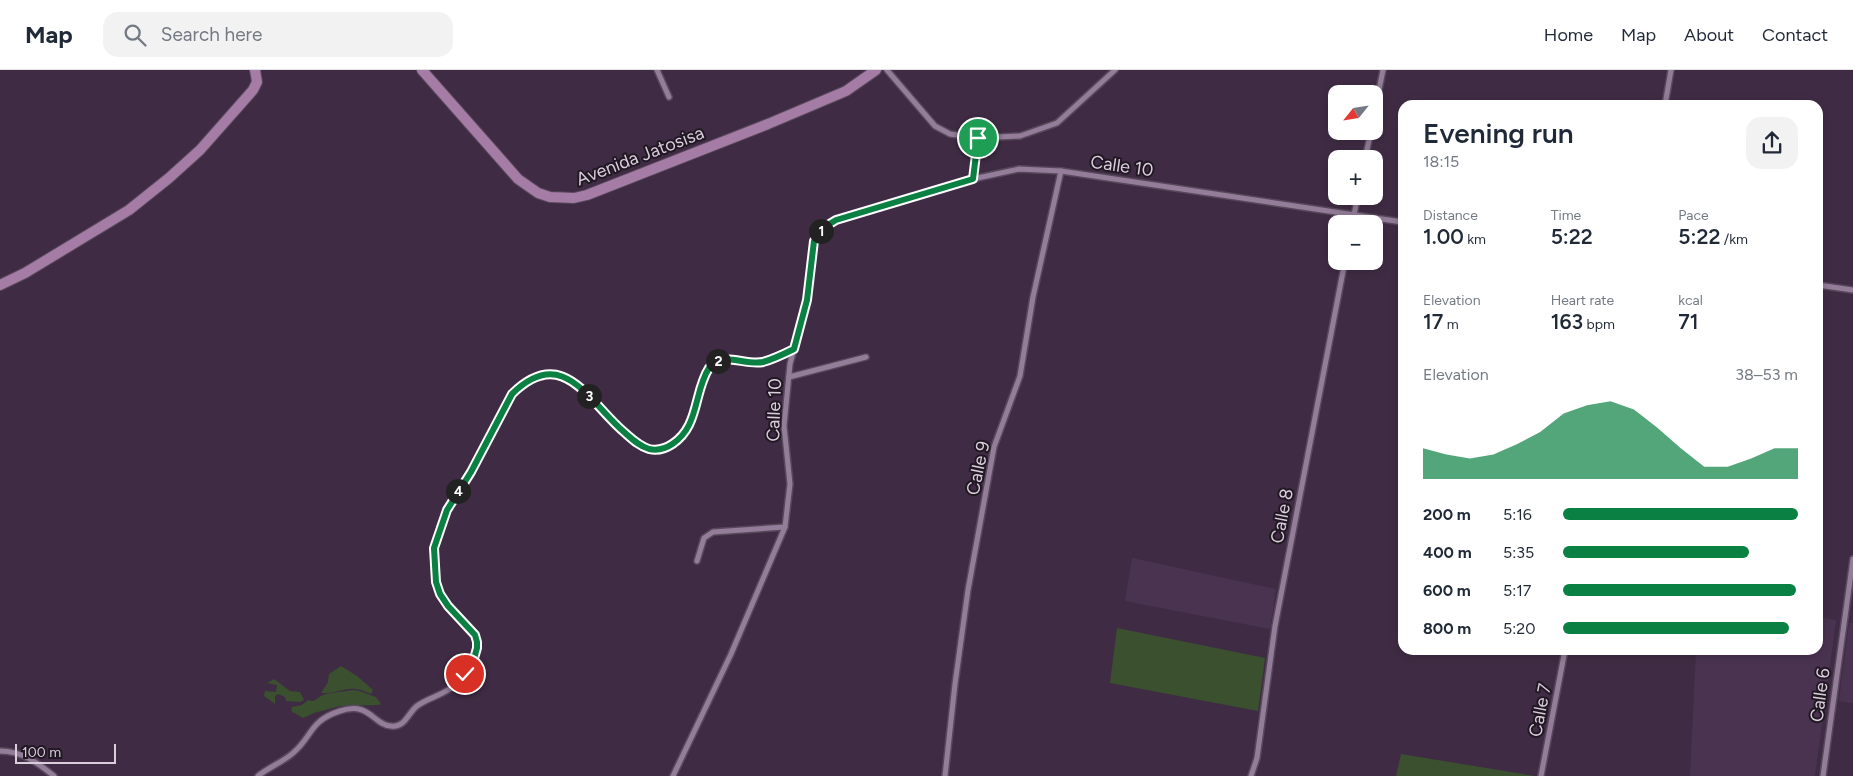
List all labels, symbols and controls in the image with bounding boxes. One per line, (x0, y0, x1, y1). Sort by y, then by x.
search box (103, 12, 453, 57)
text: Map (25, 20, 73, 49)
icon: search (121, 21, 149, 49)
text: Search here (161, 23, 262, 46)
text: Home (1544, 24, 1593, 46)
text: Map (1621, 24, 1656, 46)
text: About (1684, 24, 1734, 46)
text: Contact (1762, 24, 1828, 46)
north arrow (1328, 85, 1382, 140)
map controls (1328, 85, 1383, 270)
text: Evening run (1423, 116, 1574, 150)
pin (957, 117, 999, 159)
button: share (1746, 117, 1798, 169)
street label: Avenida Jatosisa (573, 122, 707, 190)
icon: arrive (964, 124, 992, 152)
button: + (1328, 150, 1383, 205)
street label: Calle 10 (1089, 151, 1155, 181)
text: 18:15 (1423, 152, 1459, 171)
text: Distance (1423, 207, 1478, 224)
text: Time (1551, 207, 1581, 224)
text: Pace (1678, 207, 1709, 224)
button: − (1328, 215, 1383, 270)
pin: 1 (808, 218, 834, 244)
text: 1 (819, 223, 824, 240)
text: 1.00 (1423, 224, 1464, 249)
text: 5:22 (1551, 224, 1593, 249)
text: 5:22 (1678, 224, 1720, 249)
text: km (1464, 231, 1486, 248)
text: /km (1720, 231, 1748, 248)
text: Elevation (1423, 292, 1481, 309)
text: Heart rate (1551, 292, 1614, 309)
text: kcal (1678, 292, 1703, 309)
text: 17 (1423, 309, 1443, 334)
text: 163 (1551, 309, 1583, 334)
text: 71 (1678, 309, 1699, 334)
text: m (1443, 316, 1459, 333)
text: bpm (1583, 316, 1615, 333)
pin: 2 (706, 348, 730, 374)
text: 2 (714, 353, 723, 370)
text: Elevation (1423, 365, 1489, 384)
text: 38–53 m (1735, 365, 1798, 384)
street label: Calle 10 (762, 378, 786, 442)
pin: 3 (576, 384, 602, 408)
text: 3 (586, 388, 593, 405)
street label: Calle 9 (962, 439, 994, 497)
pin: 4 (446, 478, 470, 504)
text: 4 (454, 483, 463, 500)
street label: Calle 8 (1266, 487, 1298, 545)
text: 200 m (1423, 505, 1471, 524)
text: 5:16 (1503, 505, 1532, 524)
text: 400 m (1423, 543, 1472, 562)
text: 5:35 (1503, 543, 1534, 562)
text: 600 m (1423, 581, 1471, 600)
text: 5:17 (1503, 581, 1531, 600)
text: 800 m (1423, 619, 1471, 638)
text: 5:20 (1503, 619, 1535, 638)
pin (444, 653, 486, 695)
icon: check (451, 660, 479, 688)
street label: Calle 6 (1805, 666, 1835, 724)
street label: Calle 7 (1524, 681, 1556, 739)
scale bar (15, 741, 116, 764)
text: 100 m (22, 744, 61, 761)

